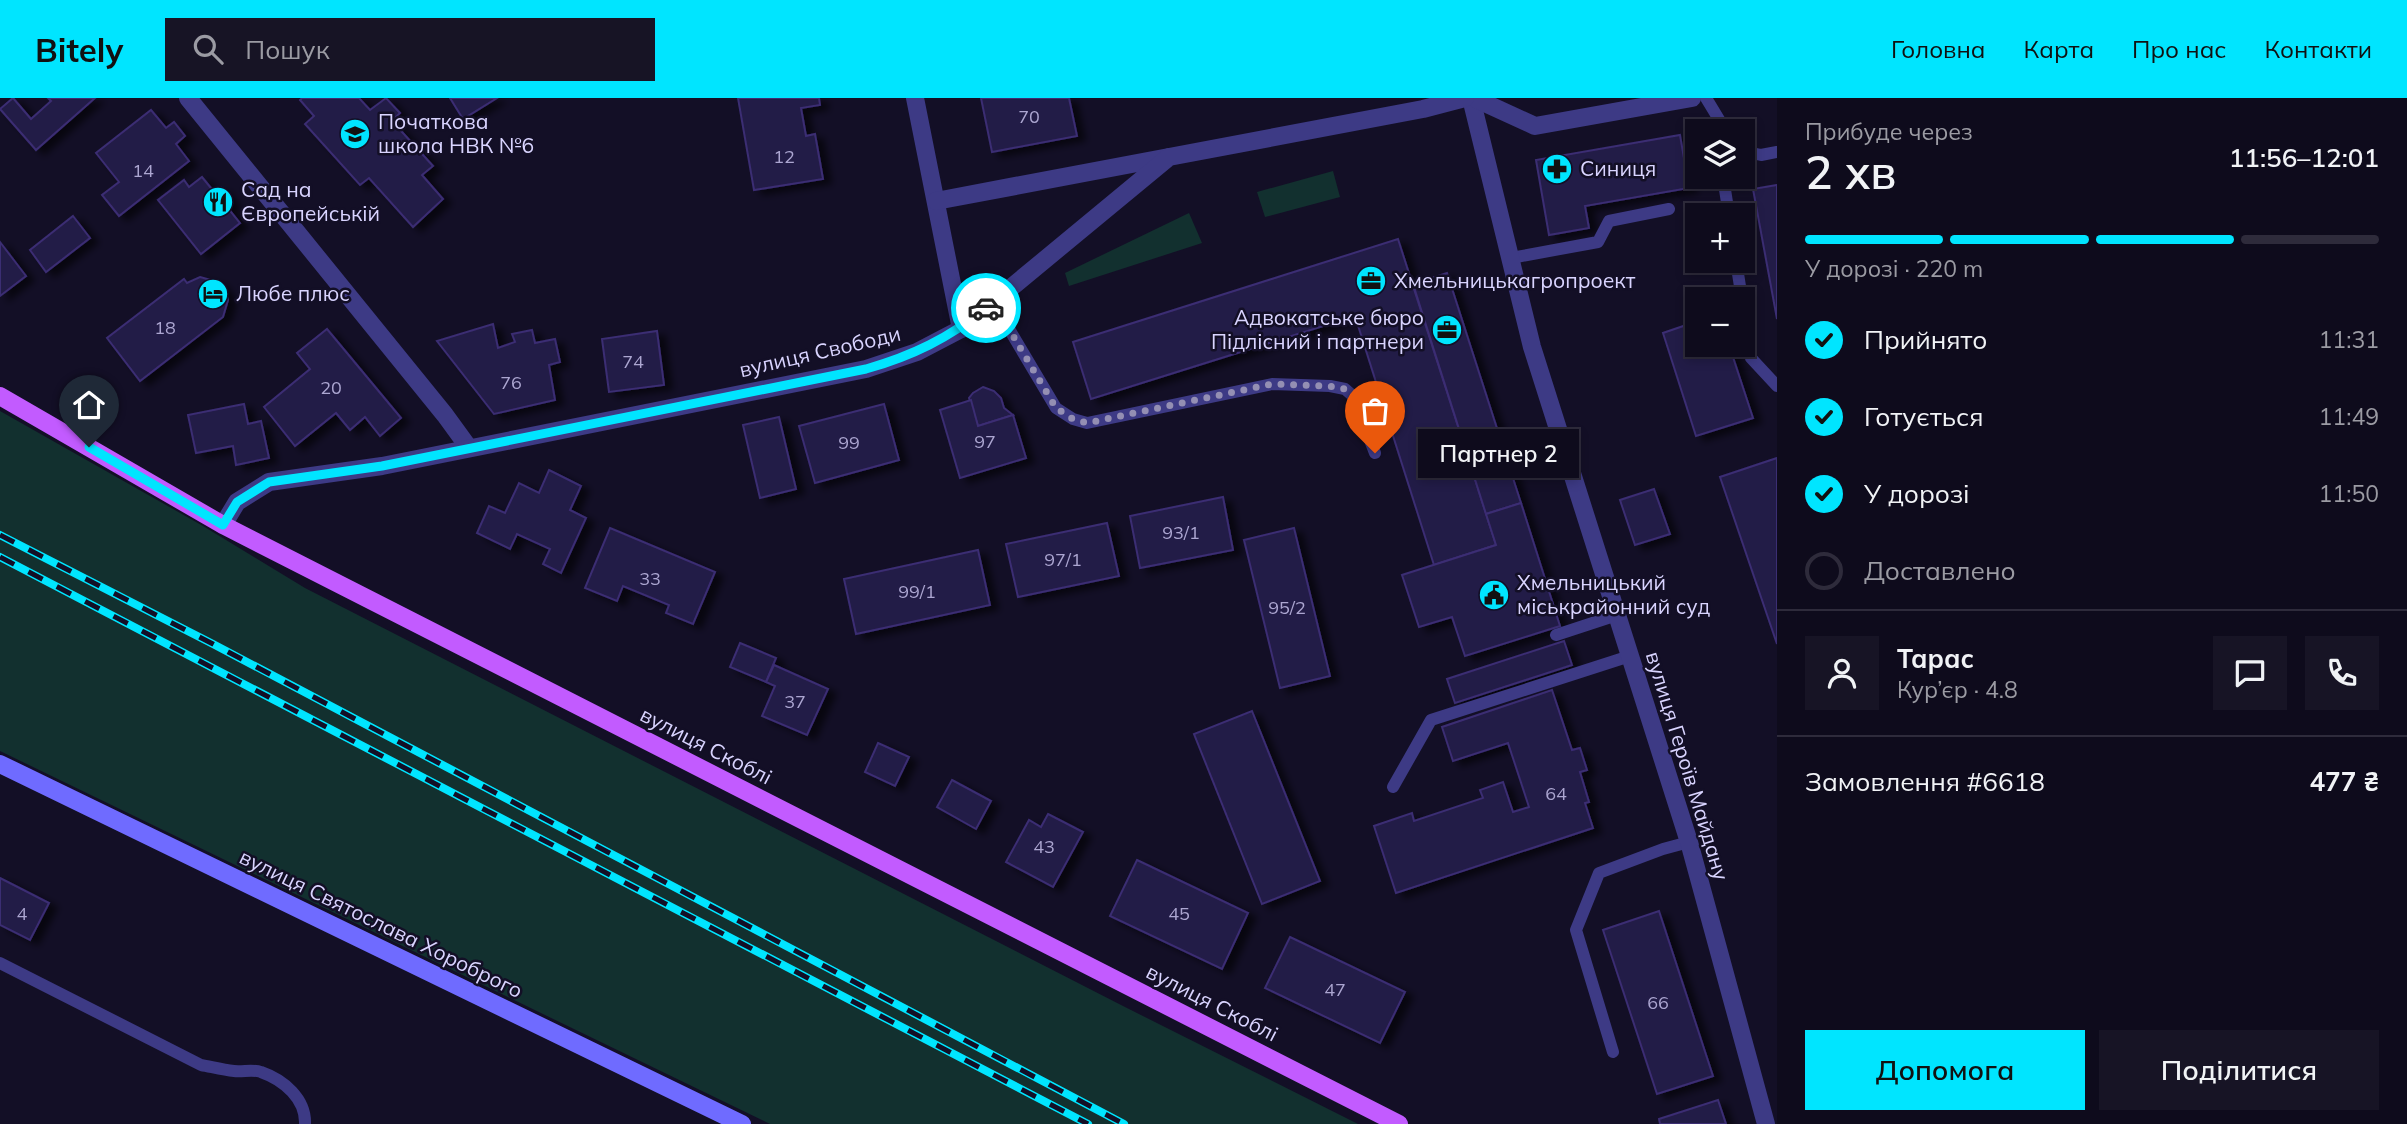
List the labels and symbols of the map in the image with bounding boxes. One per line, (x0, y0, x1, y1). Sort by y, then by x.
house number: 70 (1018, 105, 1040, 128)
place label: Початкова школа НВК №6 (378, 108, 534, 158)
school or university icon: Початкова школа НВК №6 (338, 117, 372, 151)
house number: 12 (773, 145, 795, 168)
pharmacy icon: Синиця (1540, 152, 1574, 186)
place label: Синиця (1580, 155, 1656, 181)
house number: 14 (132, 159, 154, 182)
place label: Сад на Європейській (241, 176, 380, 226)
restaurant icon: Сад на Європейській (201, 185, 235, 219)
office icon: Хмельницькагропроект (1354, 264, 1388, 298)
place label: Хмельницькагропроект (1394, 267, 1636, 293)
courier (951, 273, 1021, 343)
hotel icon: Любе плюс (196, 277, 230, 311)
place label: Любе плюс (236, 280, 350, 306)
place label: Адвокатське бюро Підлісний і партнери (1211, 304, 1424, 354)
office icon: Адвокатське бюро Підлісний і партнери (1430, 313, 1464, 347)
house number: 18 (154, 316, 176, 339)
street label: вулиця Свободи (736, 320, 903, 382)
house number: 74 (622, 350, 644, 373)
house number: 76 (500, 371, 522, 394)
pin (59, 375, 119, 447)
house number: 20 (320, 376, 342, 399)
pin (1345, 381, 1405, 453)
callout: Партнер 2 (1417, 428, 1578, 478)
house number: 97 (974, 430, 996, 453)
house number: 99 (838, 431, 860, 454)
house number: 93/1 (1162, 521, 1200, 544)
house number: 97/1 (1044, 548, 1082, 571)
house number: 33 (639, 567, 661, 590)
place label: Хмельницький міськрайонний суд (1517, 569, 1710, 619)
public building icon: Хмельницький міськрайонний суд (1477, 578, 1511, 612)
house number: 99/1 (898, 580, 936, 603)
house number: 95/2 (1268, 596, 1306, 619)
street label: вулиця Героїв Майдану (1641, 648, 1735, 883)
house number: 37 (784, 690, 806, 713)
street label: вулиця Скоблі (636, 701, 777, 789)
house number: 64 (1545, 782, 1567, 805)
house number: 43 (1033, 835, 1055, 858)
street label: вулиця Святослава Хороброго (236, 843, 527, 1003)
house number: 4 (17, 902, 28, 925)
house number: 45 (1168, 902, 1190, 925)
street label: вулиця Скоблі (1142, 958, 1283, 1046)
house number: 47 (1324, 978, 1346, 1001)
house number: 66 (1647, 991, 1669, 1014)

